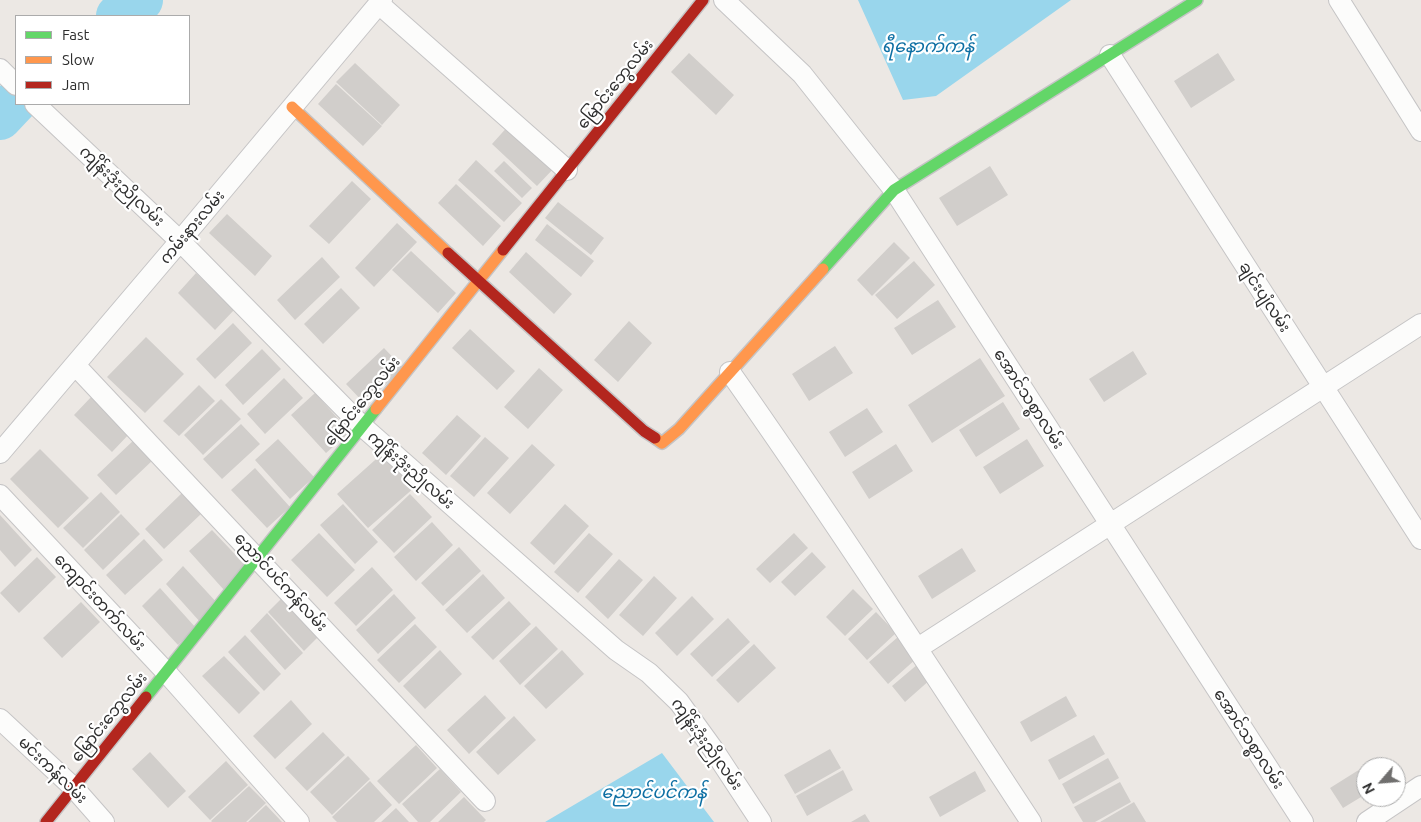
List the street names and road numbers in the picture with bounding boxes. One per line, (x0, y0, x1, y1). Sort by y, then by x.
street label: မြောင်းဘွေလမ်း (573, 35, 657, 133)
street label: ကျိန်းဒုံးညိုလမ်း (76, 142, 168, 230)
street label: ကမ်းနားလမ်း (156, 186, 228, 268)
street label: ချင်းပျံလမ်း (1235, 258, 1295, 336)
street label: အောင်သစ္စာလမ်း (990, 345, 1068, 453)
street label: မြောင်းဘွေလမ်း (320, 352, 404, 450)
street label: ကျိန်းဒုံးညိုလမ်း (364, 427, 458, 513)
street label: ညောင်ပင်ကန်လမ်း (230, 529, 332, 635)
street label: ကျောင်းတက်လမ်း (50, 550, 150, 654)
street label: မြောင်းဘွေလမ်း (67, 668, 151, 766)
street label: အောင်သစ္စာလမ်း (1210, 685, 1288, 793)
street label: ကျိန်းဒုံးညိုလမ်း (667, 694, 747, 794)
street label: မင်းကန်လမ်း (15, 732, 91, 808)

